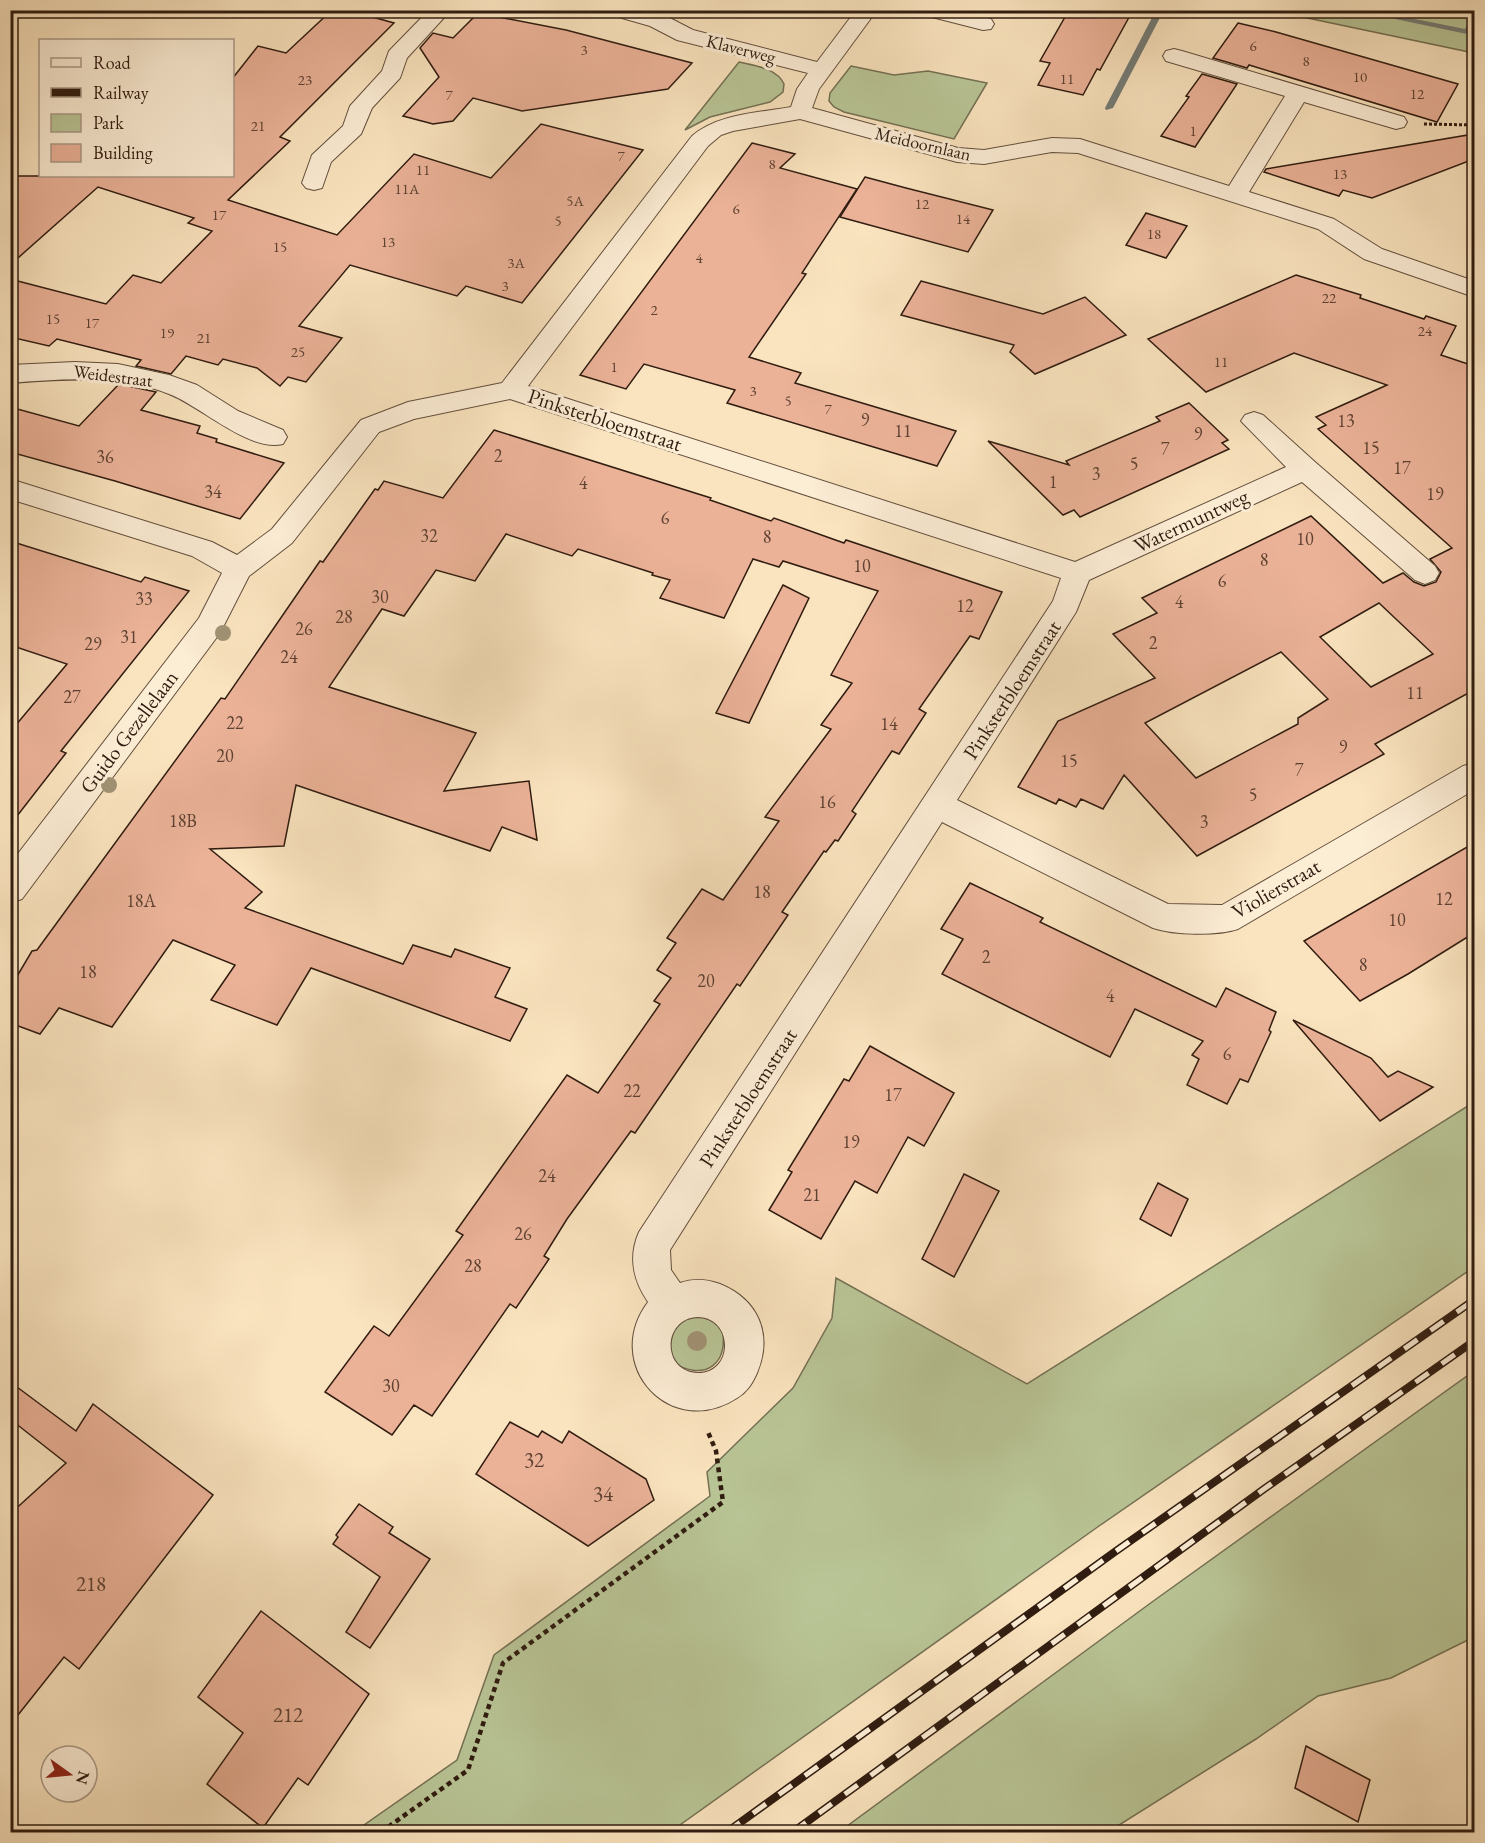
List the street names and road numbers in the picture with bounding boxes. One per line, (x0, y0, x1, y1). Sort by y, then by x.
street label: Klaverweg (704, 29, 778, 68)
street label: Meidoornlaan (873, 121, 974, 166)
street label: Weidestraat (72, 359, 154, 392)
street label: Pinksterbloemstraat (525, 382, 686, 457)
street label: Watermuntweg (1129, 482, 1253, 559)
street label: Pinksterbloemstraat (957, 615, 1067, 764)
street label: Guido Gezellelaan (73, 665, 184, 799)
street label: Violierstraat (1227, 852, 1325, 925)
street label: Pinksterbloemstraat (693, 1023, 803, 1172)

